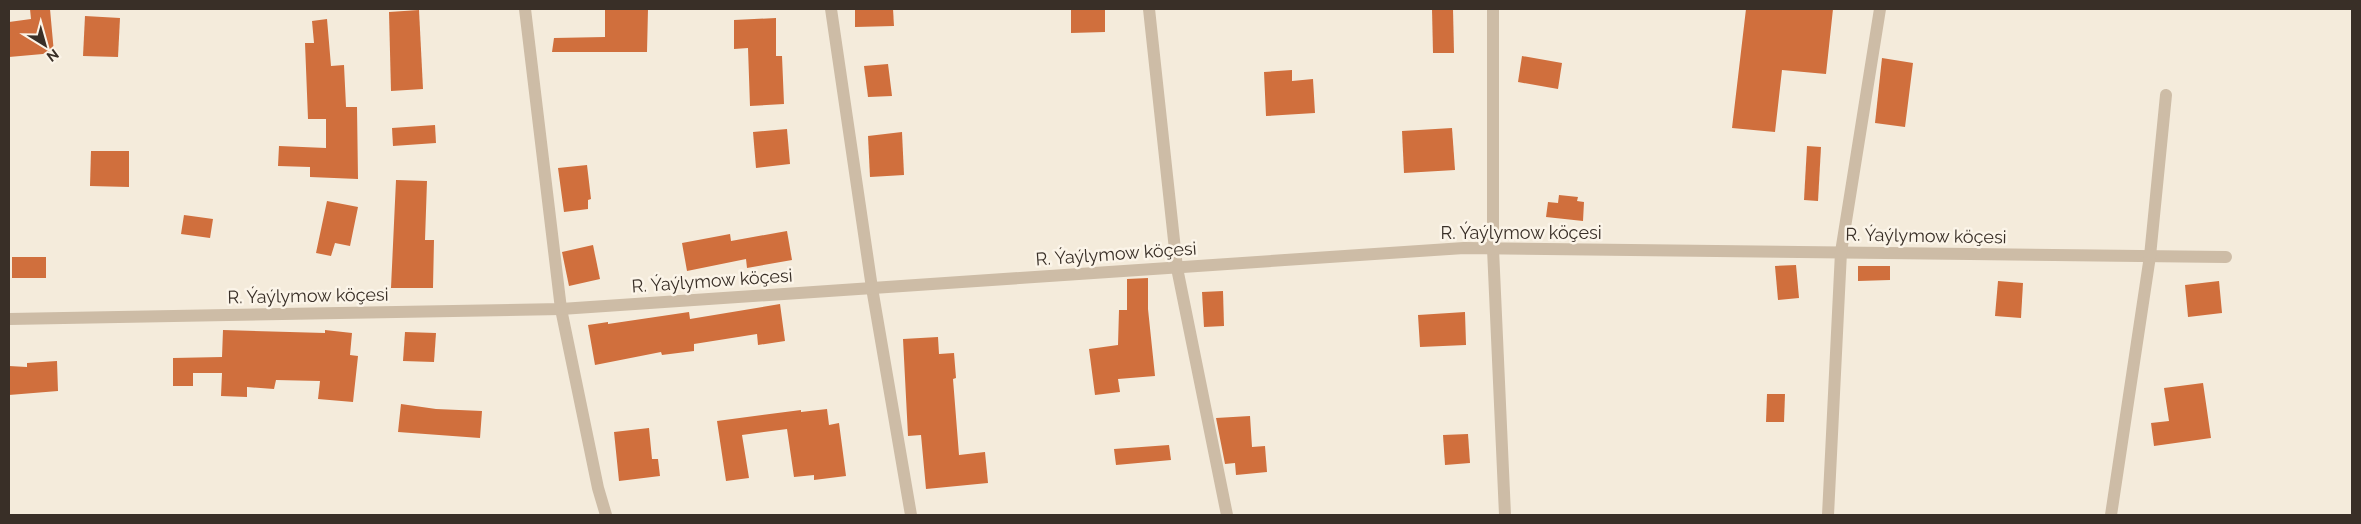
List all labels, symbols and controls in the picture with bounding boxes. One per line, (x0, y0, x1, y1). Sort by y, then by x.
north arrow (20, 20, 70, 70)
text: N (44, 46, 62, 65)
street label: R. Ýaýlymow köçesi (1440, 221, 1602, 243)
street label: R. Ýaýlymow köçesi (1845, 223, 2007, 247)
street label: R. Ýaýlymow köçesi (1035, 236, 1197, 270)
street label: R. Ýaýlymow köçesi (631, 263, 793, 297)
street label: R. Ýaýlymow köçesi (227, 283, 389, 307)

